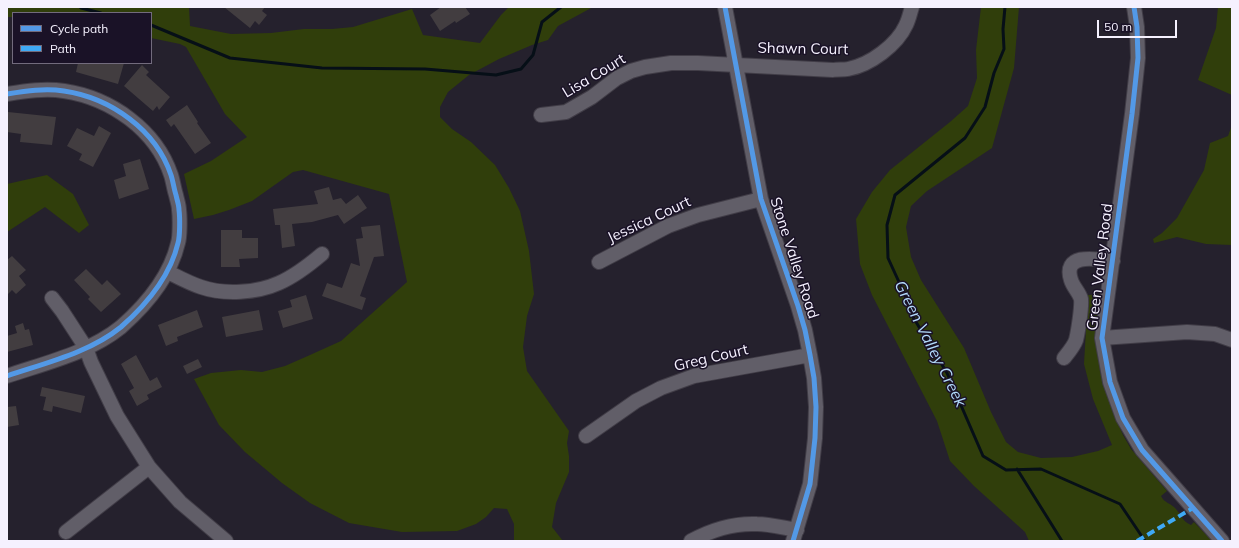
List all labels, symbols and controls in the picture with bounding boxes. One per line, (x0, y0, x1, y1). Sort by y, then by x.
legend (12, 12, 152, 64)
scale bar (1099, 12, 1179, 38)
text: 50 m (1104, 19, 1132, 34)
text: Cycle path (50, 21, 108, 36)
street label: Shawn Court (757, 39, 849, 59)
text: Path (50, 41, 76, 56)
street label: Lisa Court (559, 50, 629, 102)
street label: Jessica Court (604, 193, 694, 247)
street label: Stone Valley Road (766, 195, 822, 321)
street label: Green Valley Road (1083, 202, 1117, 332)
water label: Green Valley Creek (890, 278, 970, 410)
street label: Greg Court (672, 341, 750, 375)

